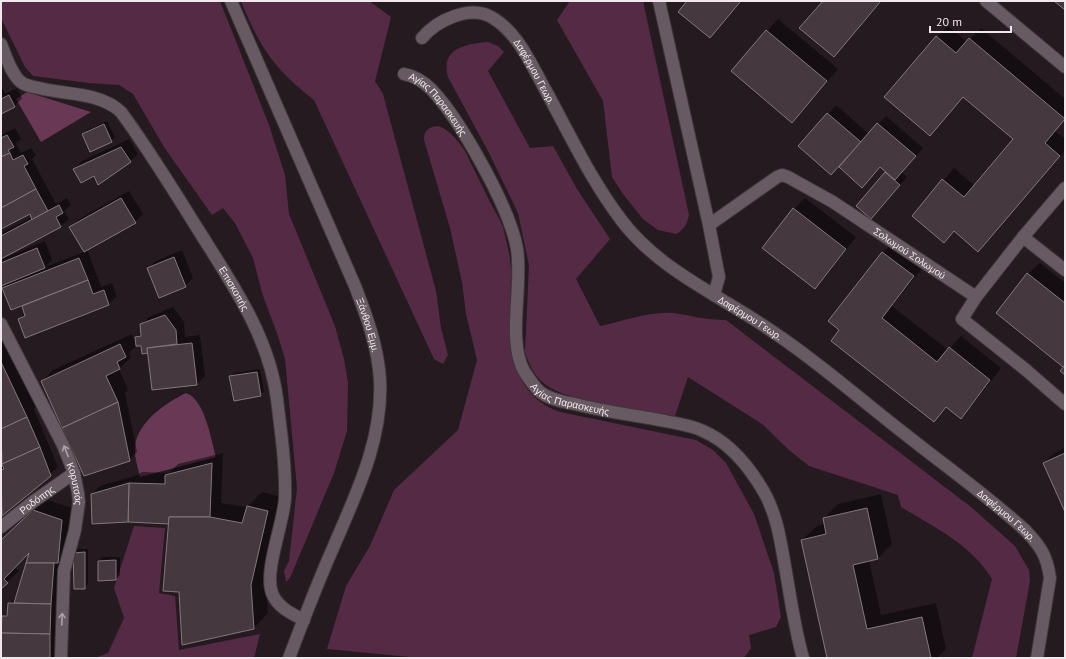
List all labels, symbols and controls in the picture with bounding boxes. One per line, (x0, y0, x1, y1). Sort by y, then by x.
scale bar (930, 8, 1011, 34)
text: 20 m (936, 14, 962, 29)
street label: Δαφέρμου Γεωρ. (511, 36, 558, 106)
street label: Αγίας Παρασκευής (407, 70, 470, 139)
street label: Σολωμού Σολωμού (871, 225, 948, 282)
street label: Επισκοπής (216, 264, 252, 313)
street label: Δαφέρμου Γεωρ. (716, 293, 784, 343)
street label: Ξάνθου Εμμ. (353, 296, 382, 353)
street label: Αγίας Παρασκευής (527, 380, 611, 418)
one-way arrow (61, 445, 69, 457)
street label: Κορυτσάς (63, 461, 85, 506)
street label: Ροδόπης (17, 483, 57, 517)
street label: Δαφέρμου Γεωρ. (975, 487, 1038, 544)
one-way arrow (59, 613, 66, 626)

